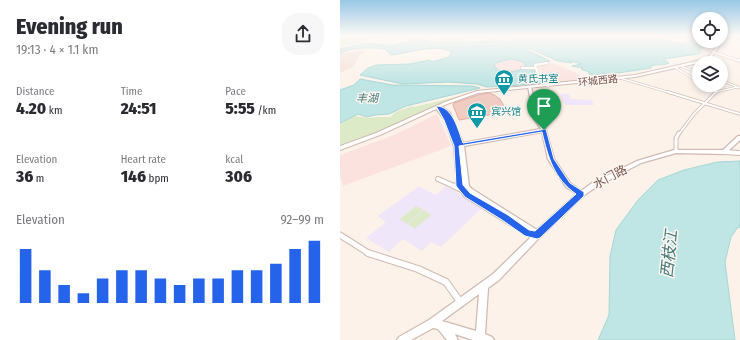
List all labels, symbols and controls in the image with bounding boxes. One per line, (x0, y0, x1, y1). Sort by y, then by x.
map controls (692, 12, 728, 92)
button: locate (692, 12, 728, 48)
text: Evening run (16, 13, 123, 40)
button: share (282, 13, 324, 55)
text: 19:13 · 4 × 1.1 km (16, 42, 98, 57)
button: layers (692, 56, 728, 92)
museum icon: 黄氏书室 (493, 68, 515, 96)
place label: 黄氏书室 (518, 73, 558, 85)
street label: 环城西路 (577, 73, 619, 89)
text: Distance (16, 85, 55, 98)
text: Time (121, 85, 142, 98)
text: Pace (225, 85, 246, 98)
pin (527, 89, 561, 130)
water label: 丰湖 (356, 92, 380, 105)
icon: arrive (533, 95, 555, 117)
text: 4.20 (16, 98, 46, 119)
text: 24:51 (121, 98, 156, 119)
text: 5:55 (225, 98, 255, 119)
museum icon: 宾兴馆 (466, 101, 488, 129)
text: km (46, 104, 62, 117)
text: /km (255, 104, 276, 117)
place label: 宾兴馆 (491, 106, 521, 118)
text: Elevation (16, 153, 57, 166)
text: Heart rate (121, 153, 166, 166)
text: kcal (225, 153, 243, 166)
street label: 水门路 (591, 162, 629, 192)
text: 36 (16, 166, 33, 187)
text: 146 (121, 166, 146, 187)
text: 306 (225, 166, 252, 187)
text: m (33, 172, 44, 185)
text: bpm (146, 172, 169, 185)
text: Elevation (16, 212, 65, 227)
text: 92–99 m (280, 212, 324, 227)
water label: 西枝江 (657, 227, 681, 279)

